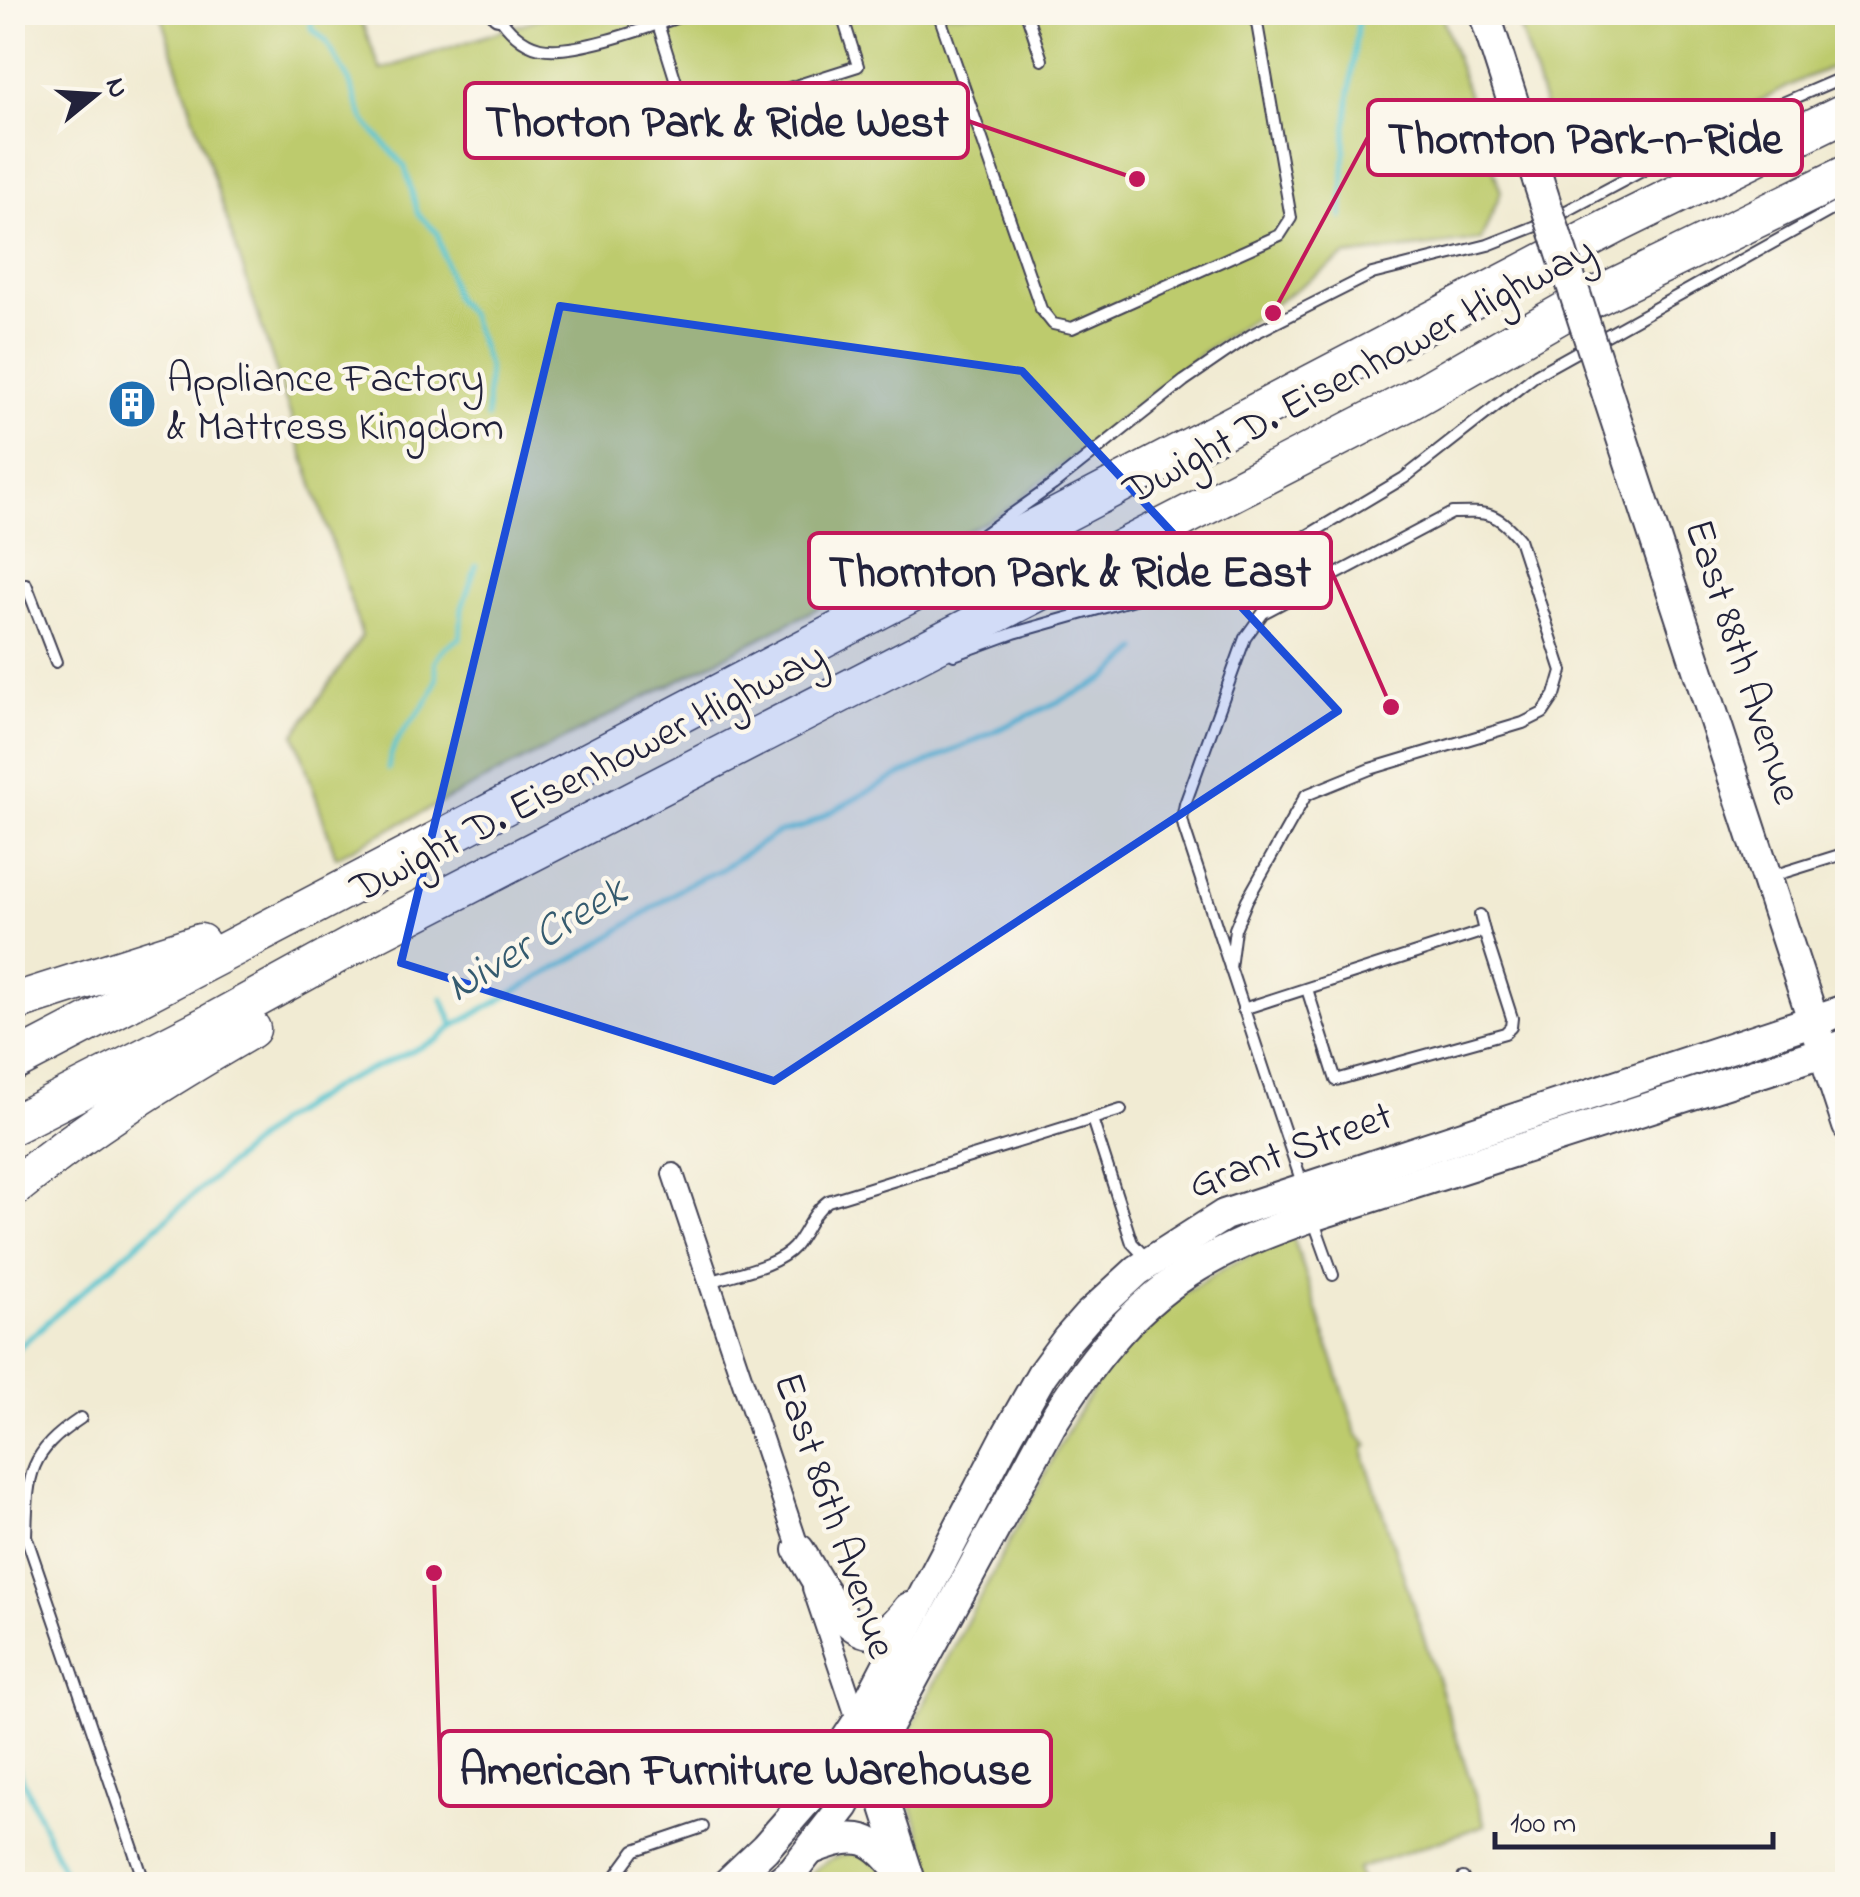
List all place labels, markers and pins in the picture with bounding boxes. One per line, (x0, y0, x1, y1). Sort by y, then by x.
callout: Thorton Park & Ride West (465, 83, 968, 158)
callout: Thornton Park-n-Ride (1368, 100, 1802, 175)
place label: Appliance Factory & Mattress Kingdom (167, 350, 504, 459)
building icon: Appliance Factory & Mattress Kingdom (106, 378, 158, 430)
callout: Thornton Park & Ride East (809, 533, 1331, 608)
callout: American Furniture Warehouse (440, 1731, 1051, 1806)

